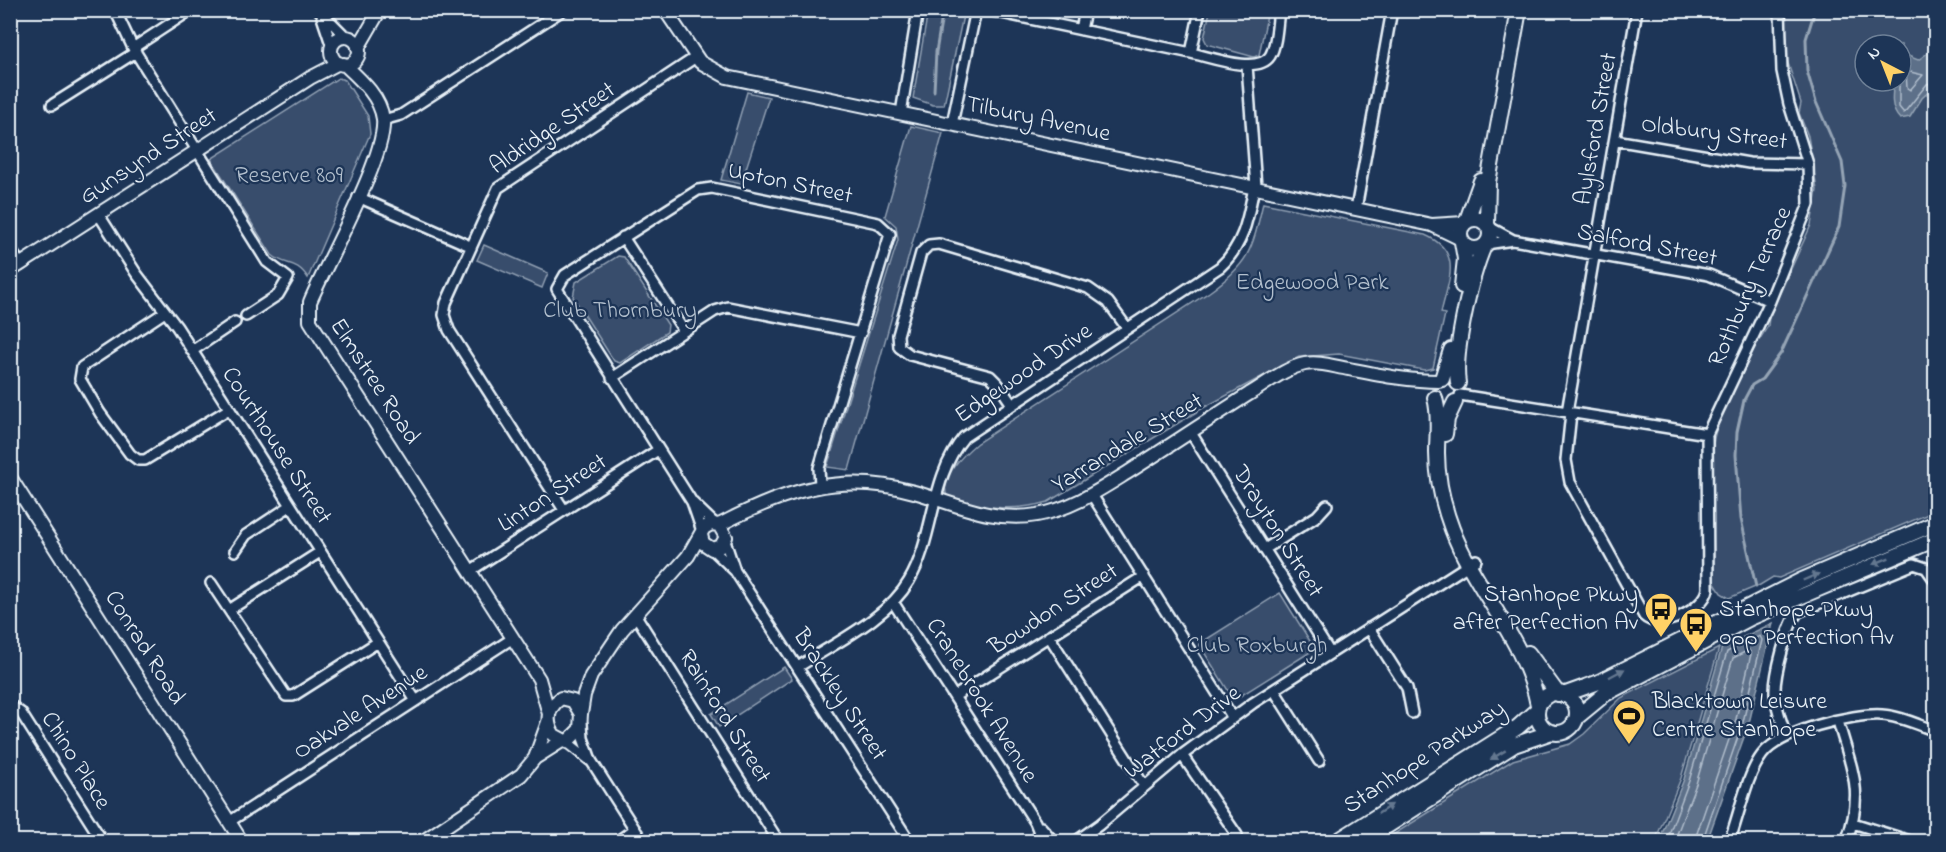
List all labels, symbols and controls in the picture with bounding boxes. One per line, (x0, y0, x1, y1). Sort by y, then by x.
north arrow (1853, 33, 1913, 93)
text: N (1862, 41, 1886, 66)
street label: Aylsford Street (1566, 50, 1629, 208)
street label: Aldridge Street (483, 74, 623, 184)
street label: Tilbury Avenue (962, 88, 1114, 153)
street label: Gunsynd Street (73, 99, 225, 216)
street label: Oldbury Street (1639, 108, 1789, 161)
street label: Upton Street (724, 154, 856, 214)
park label: Reserve 809 (235, 159, 344, 194)
street label: Rothbury Terrace (1700, 201, 1803, 373)
street label: Salford Street (1574, 215, 1720, 277)
park label: Edgewood Park (1236, 266, 1389, 301)
park label: Club Thornbury (543, 294, 697, 330)
street label: Elmstree Road (320, 312, 428, 453)
street label: Edgewood Drive (948, 315, 1100, 433)
street label: Courthouse Street (212, 360, 340, 532)
street label: Yarrandale Street (1046, 385, 1210, 503)
street label: Linton Street (492, 446, 614, 542)
street label: Drayton Street (1221, 458, 1332, 605)
street label: Bowdon Street (981, 555, 1126, 666)
one-way arrow (1872, 556, 1890, 566)
one-way arrow (1802, 572, 1820, 582)
place label: Stanhope Pkwy after Perfection Av (1453, 578, 1639, 641)
street label: Conrad Road (95, 584, 193, 713)
bus stop icon: Stanhope Pkwy after Perfection Av (1643, 591, 1679, 638)
place label: Stanhope Pkwy opp Perfection Av (1719, 593, 1894, 656)
bus stop icon: Stanhope Pkwy opp Perfection Av (1678, 606, 1714, 653)
street label: Cranebrook Avenue (916, 612, 1046, 791)
street label: Brackley Street (781, 621, 895, 769)
park label: Club Roxburgh (1186, 629, 1328, 664)
street label: Rainford Street (669, 643, 779, 791)
street label: Oakvale Avenue (287, 656, 435, 770)
one-way arrow (1609, 668, 1626, 678)
street label: Watford Drive (1117, 677, 1249, 789)
place label: Blacktown Leisure Centre Stanhope (1651, 685, 1827, 748)
street label: Stanhope Parkway (1337, 692, 1514, 825)
sports icon: Blacktown Leisure Centre Stanhope (1611, 698, 1647, 745)
street label: Chino Place (31, 705, 119, 817)
one-way arrow (1490, 749, 1506, 760)
one-way arrow (1377, 804, 1393, 815)

